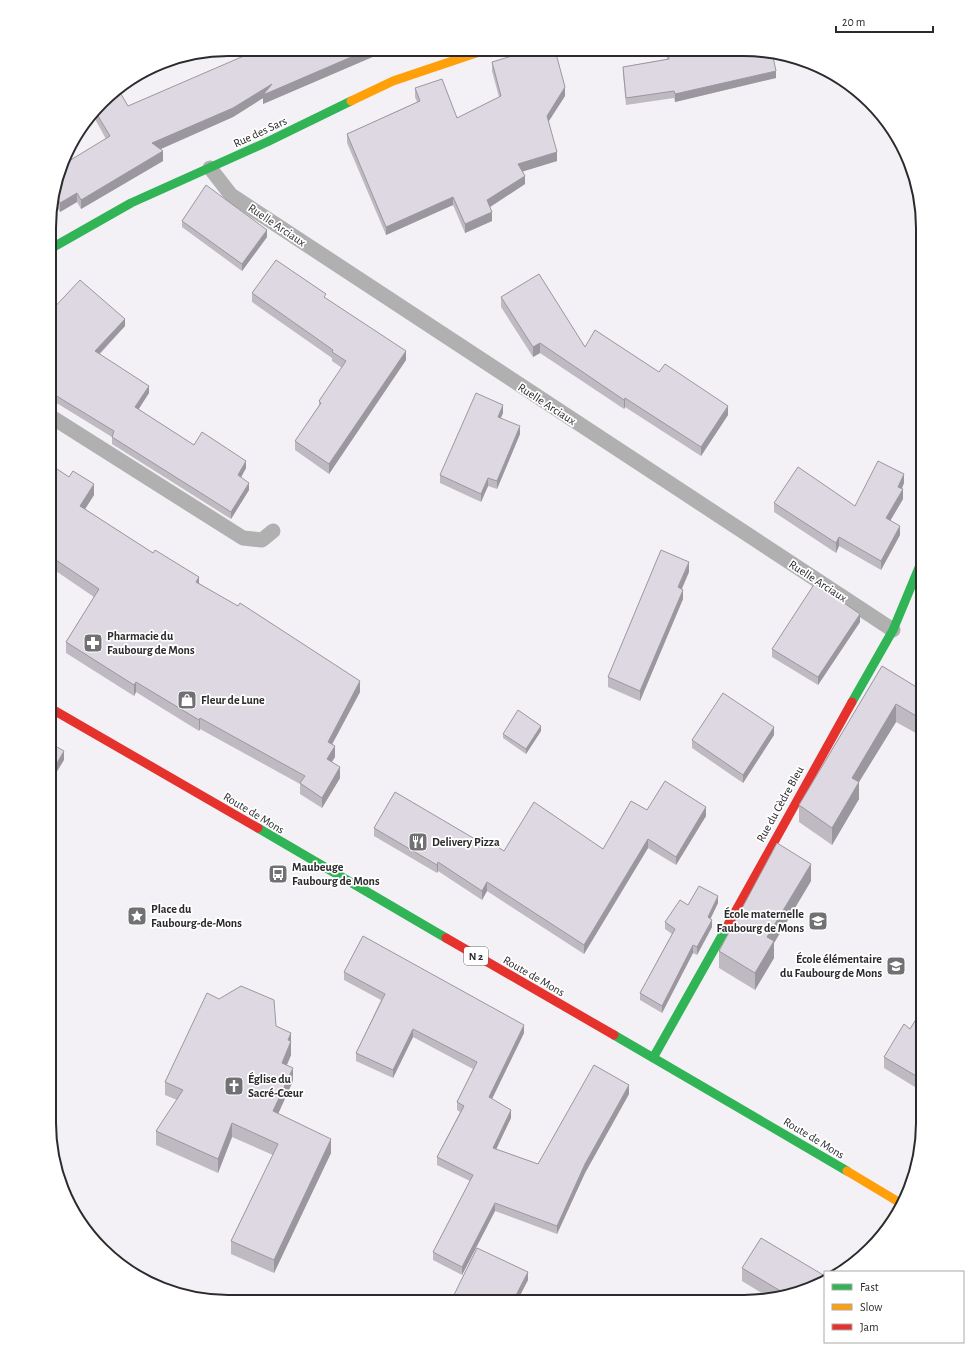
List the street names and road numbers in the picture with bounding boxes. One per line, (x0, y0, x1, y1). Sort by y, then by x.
street label: Rue des Sars (231, 114, 289, 150)
street label: Ruelle Arciaux (246, 201, 308, 249)
street label: Ruelle Arciaux (516, 381, 578, 427)
street label: Ruelle Arciaux (787, 558, 849, 604)
street label: Rue du Cèdre Bleu (754, 764, 806, 844)
street label: Route de Mons (221, 790, 287, 836)
road number: N 2 (464, 947, 488, 965)
street label: Route de Mons (501, 954, 567, 998)
street label: Route de Mons (781, 1115, 847, 1161)

